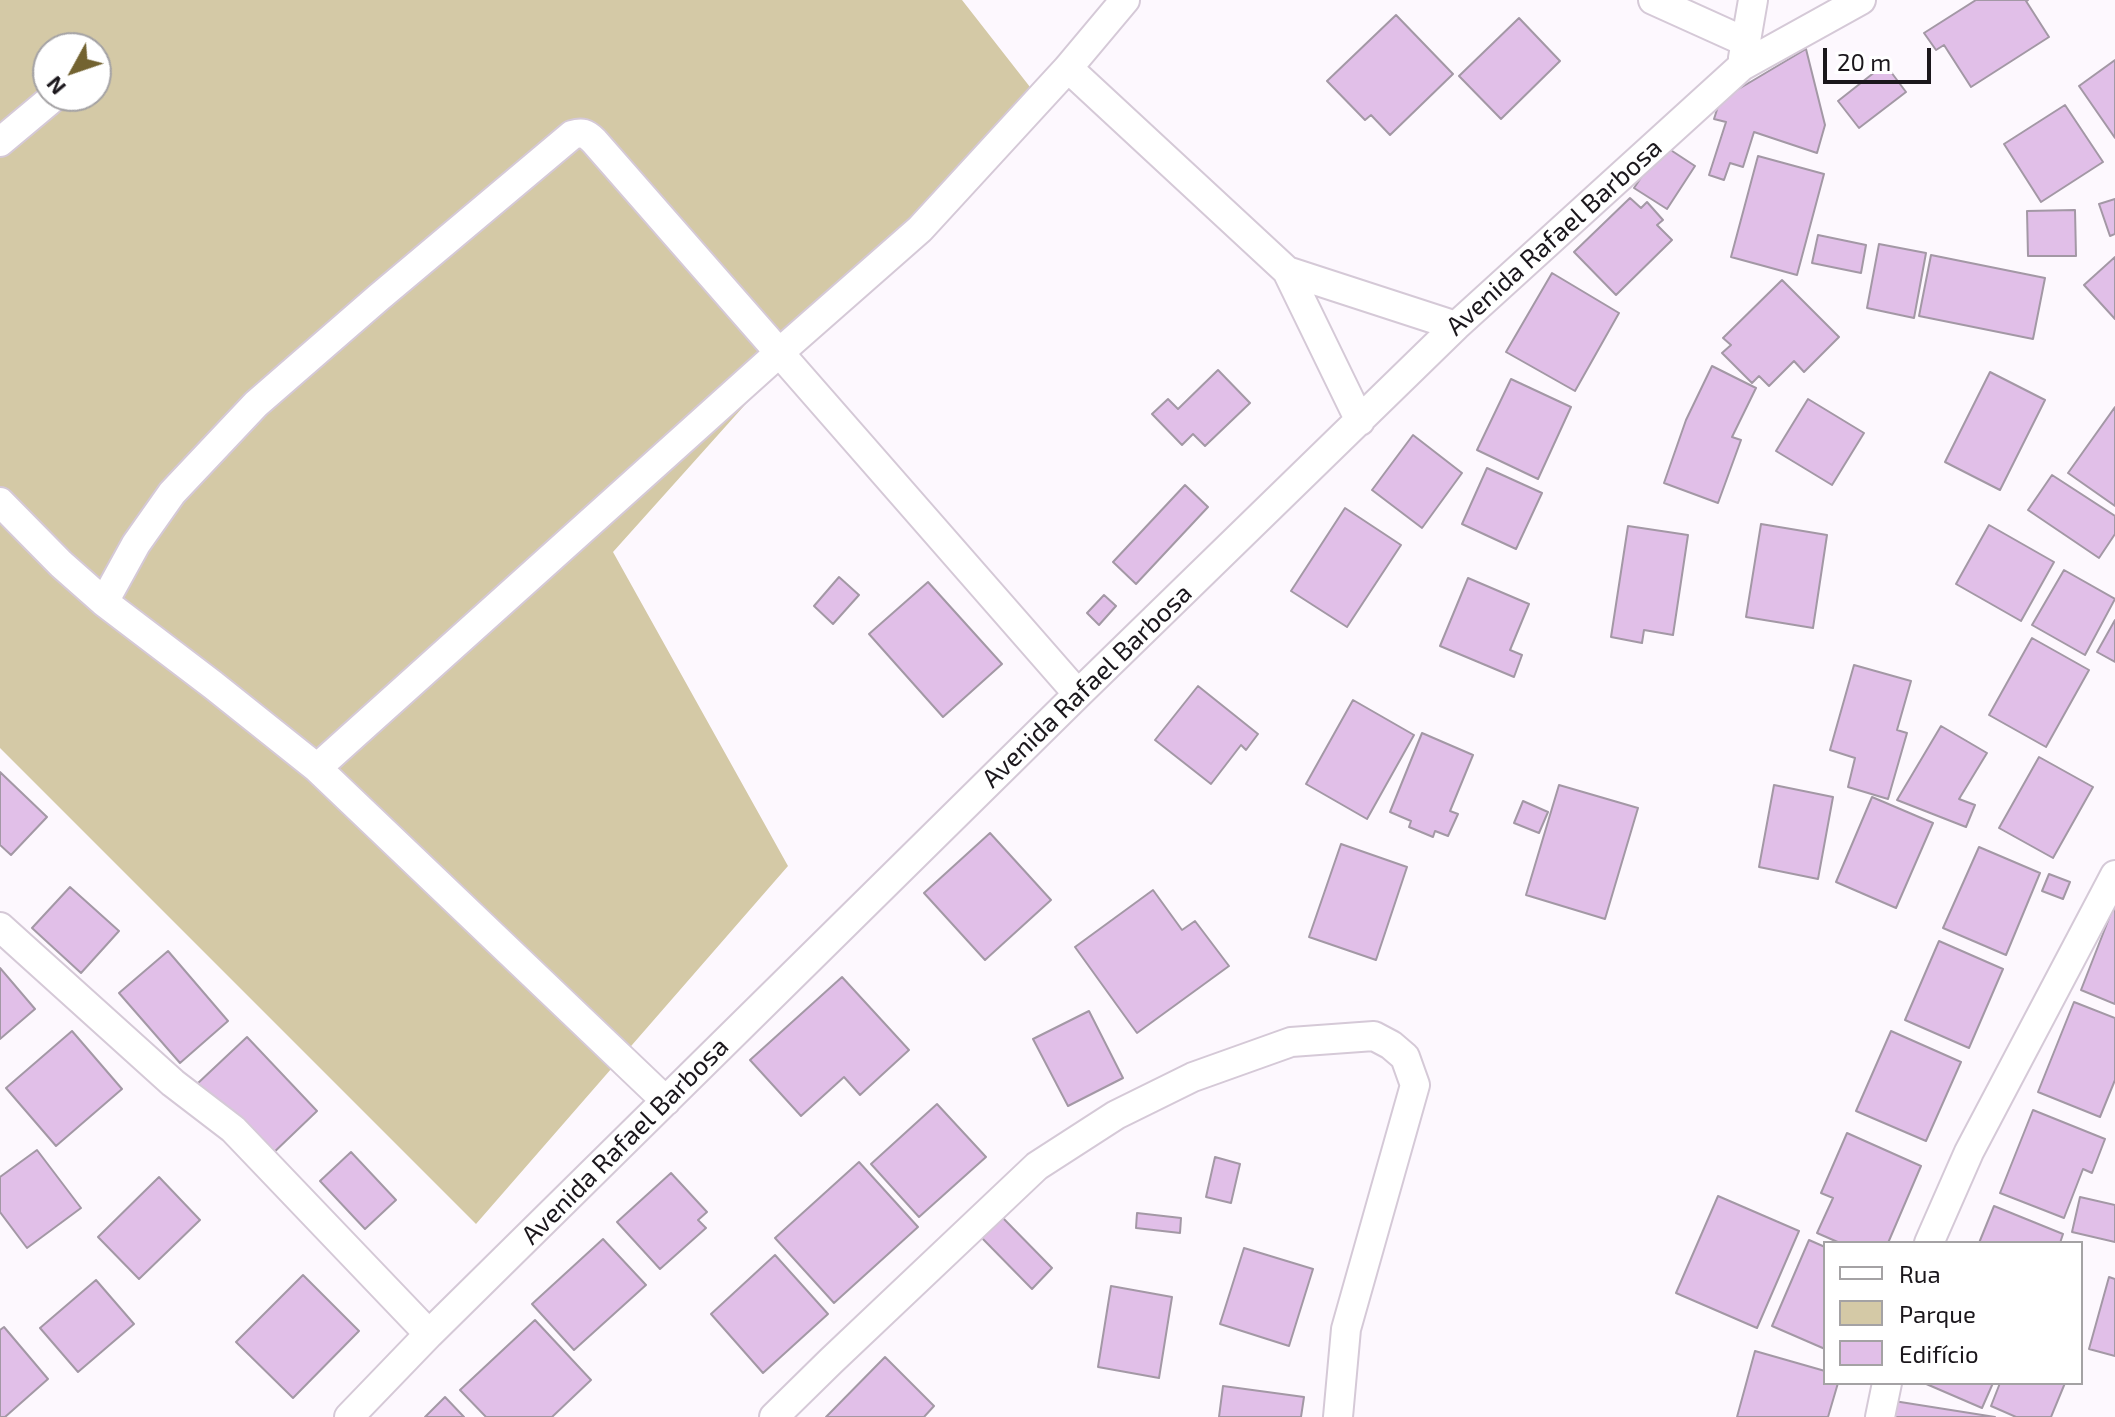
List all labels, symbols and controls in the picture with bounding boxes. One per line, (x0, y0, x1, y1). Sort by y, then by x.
north arrow (32, 32, 112, 112)
scale bar (1827, 32, 1935, 82)
text: 20 m (1837, 47, 1891, 76)
text: N (40, 72, 70, 101)
street label: Avenida Rafael Barbosa (1440, 132, 1668, 342)
street label: Avenida Rafael Barbosa (976, 578, 1198, 794)
street label: Avenida Rafael Barbosa (515, 1031, 735, 1251)
legend (1823, 1241, 2083, 1385)
text: Rua (1899, 1259, 1941, 1288)
text: Parque (1899, 1299, 1976, 1328)
text: Edifício (1899, 1339, 1979, 1368)

